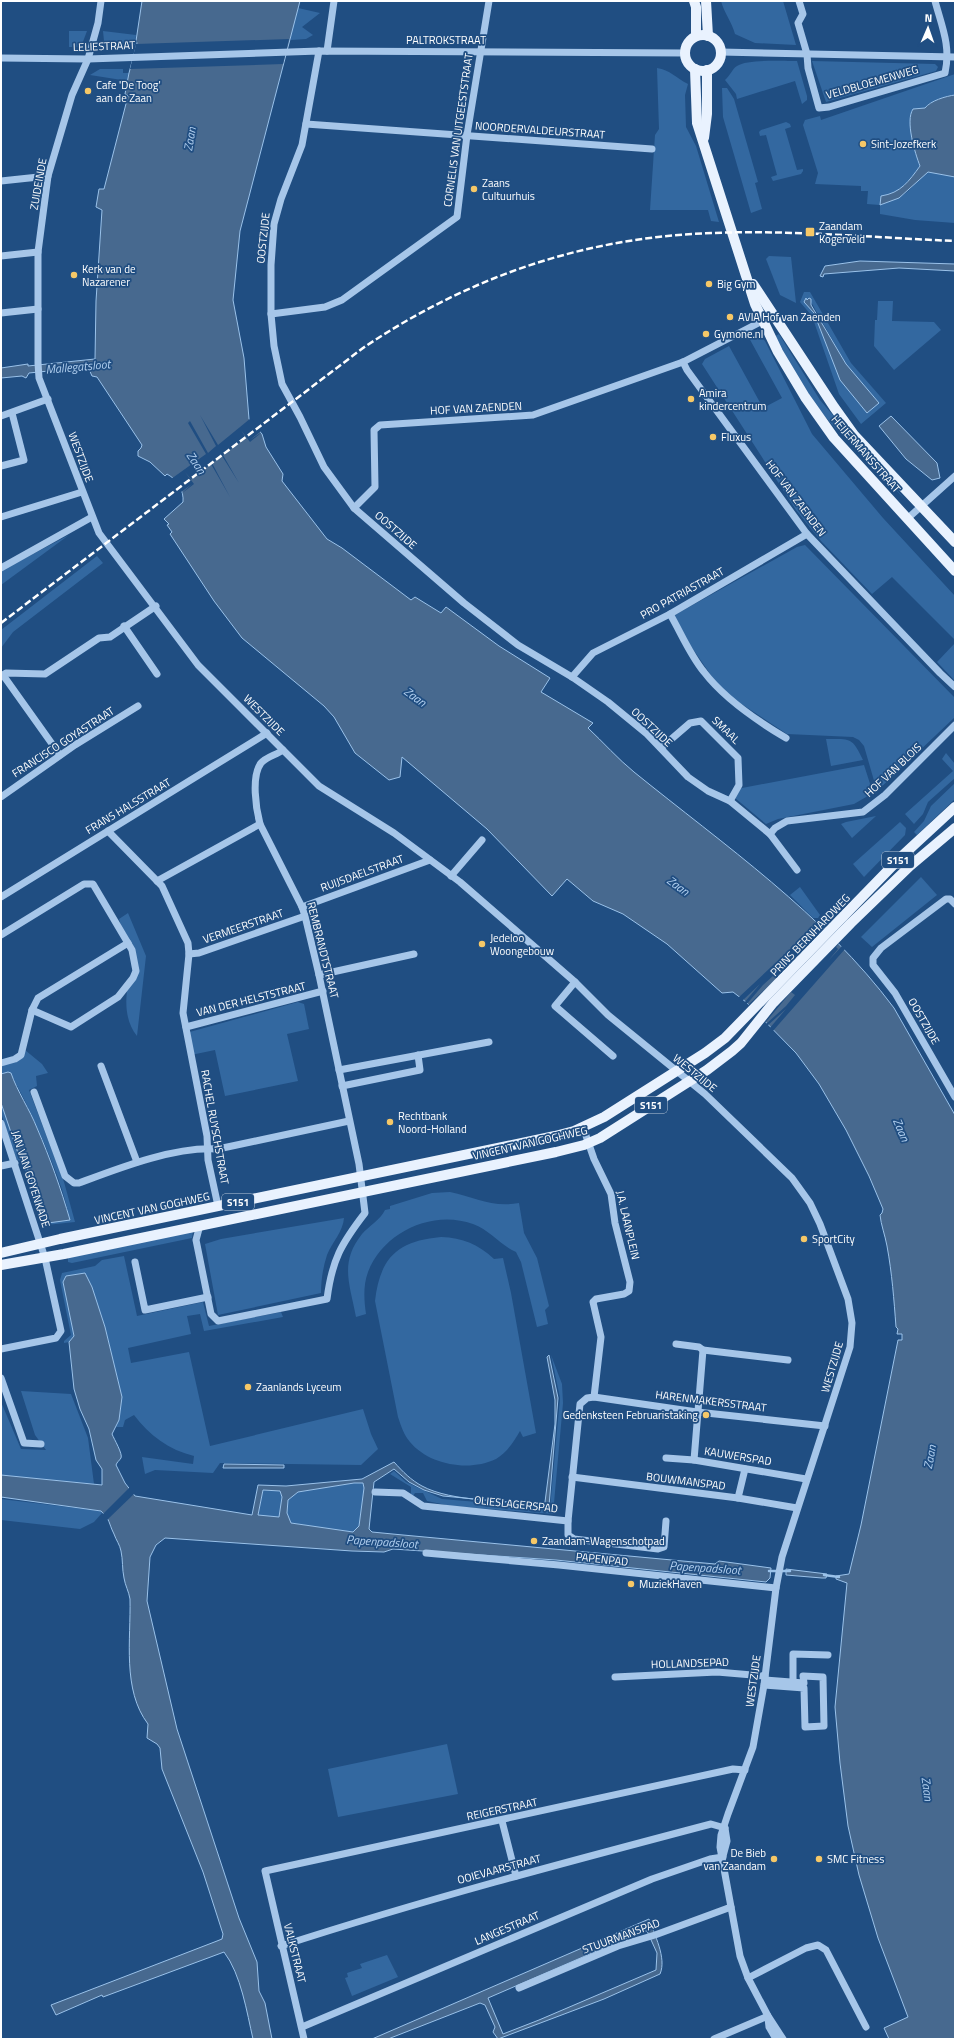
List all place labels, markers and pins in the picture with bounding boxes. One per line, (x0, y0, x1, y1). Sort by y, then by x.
place label: Cafe 'De Toog' aan de Zaan (96, 77, 161, 106)
marker: Cafe 'De Toog' aan de Zaan (83, 86, 93, 96)
place label: Sint-Jozefkerk (871, 136, 937, 152)
marker: Sint-Jozefkerk (858, 139, 868, 149)
place label: Zaans Cultuurhuis (482, 175, 535, 204)
marker: Zaans Cultuurhuis (469, 184, 479, 194)
place label: Zaandam Kogerveld (819, 218, 865, 247)
marker: Zaandam Kogerveld (804, 226, 816, 238)
place label: Kerk van de Nazarener (82, 261, 136, 290)
marker: Kerk van de Nazarener (69, 270, 79, 280)
place label: Big Gym (717, 276, 755, 292)
marker: Big Gym (704, 279, 714, 289)
place label: AVIA Hof van Zaenden (738, 309, 841, 325)
marker: AVIA Hof van Zaenden (725, 312, 735, 322)
place label: Gymone.nl (714, 326, 763, 342)
marker: Gymone.nl (701, 329, 711, 339)
place label: Amira kindercentrum (699, 385, 767, 414)
marker: Amira kindercentrum (686, 394, 696, 404)
place label: Fluxus (721, 429, 751, 445)
marker: Fluxus (708, 432, 718, 442)
place label: Jedeloo Woongebouw (490, 930, 555, 959)
marker: Jedeloo Woongebouw (477, 939, 487, 949)
place label: Rechtbank Noord-Holland (398, 1108, 467, 1137)
marker: Rechtbank Noord-Holland (385, 1117, 395, 1127)
place label: SportCity (812, 1231, 855, 1247)
marker: SportCity (799, 1234, 809, 1244)
place label: Zaanlands Lyceum (256, 1379, 341, 1395)
marker: Zaanlands Lyceum (243, 1382, 253, 1392)
place label: Gedenksteen Februaristaking (563, 1407, 698, 1423)
marker: Gedenksteen Februaristaking (701, 1410, 711, 1420)
place label: Zaandam-Wagenschotpad (542, 1533, 665, 1549)
marker: Zaandam-Wagenschotpad (529, 1536, 539, 1546)
place label: MuziekHaven (639, 1576, 702, 1592)
marker: MuziekHaven (626, 1579, 636, 1589)
place label: De Bieb van Zaandam (704, 1845, 766, 1874)
place label: SMC Fitness (827, 1851, 884, 1867)
marker: De Bieb van Zaandam (769, 1854, 779, 1864)
marker: SMC Fitness (814, 1854, 824, 1864)

